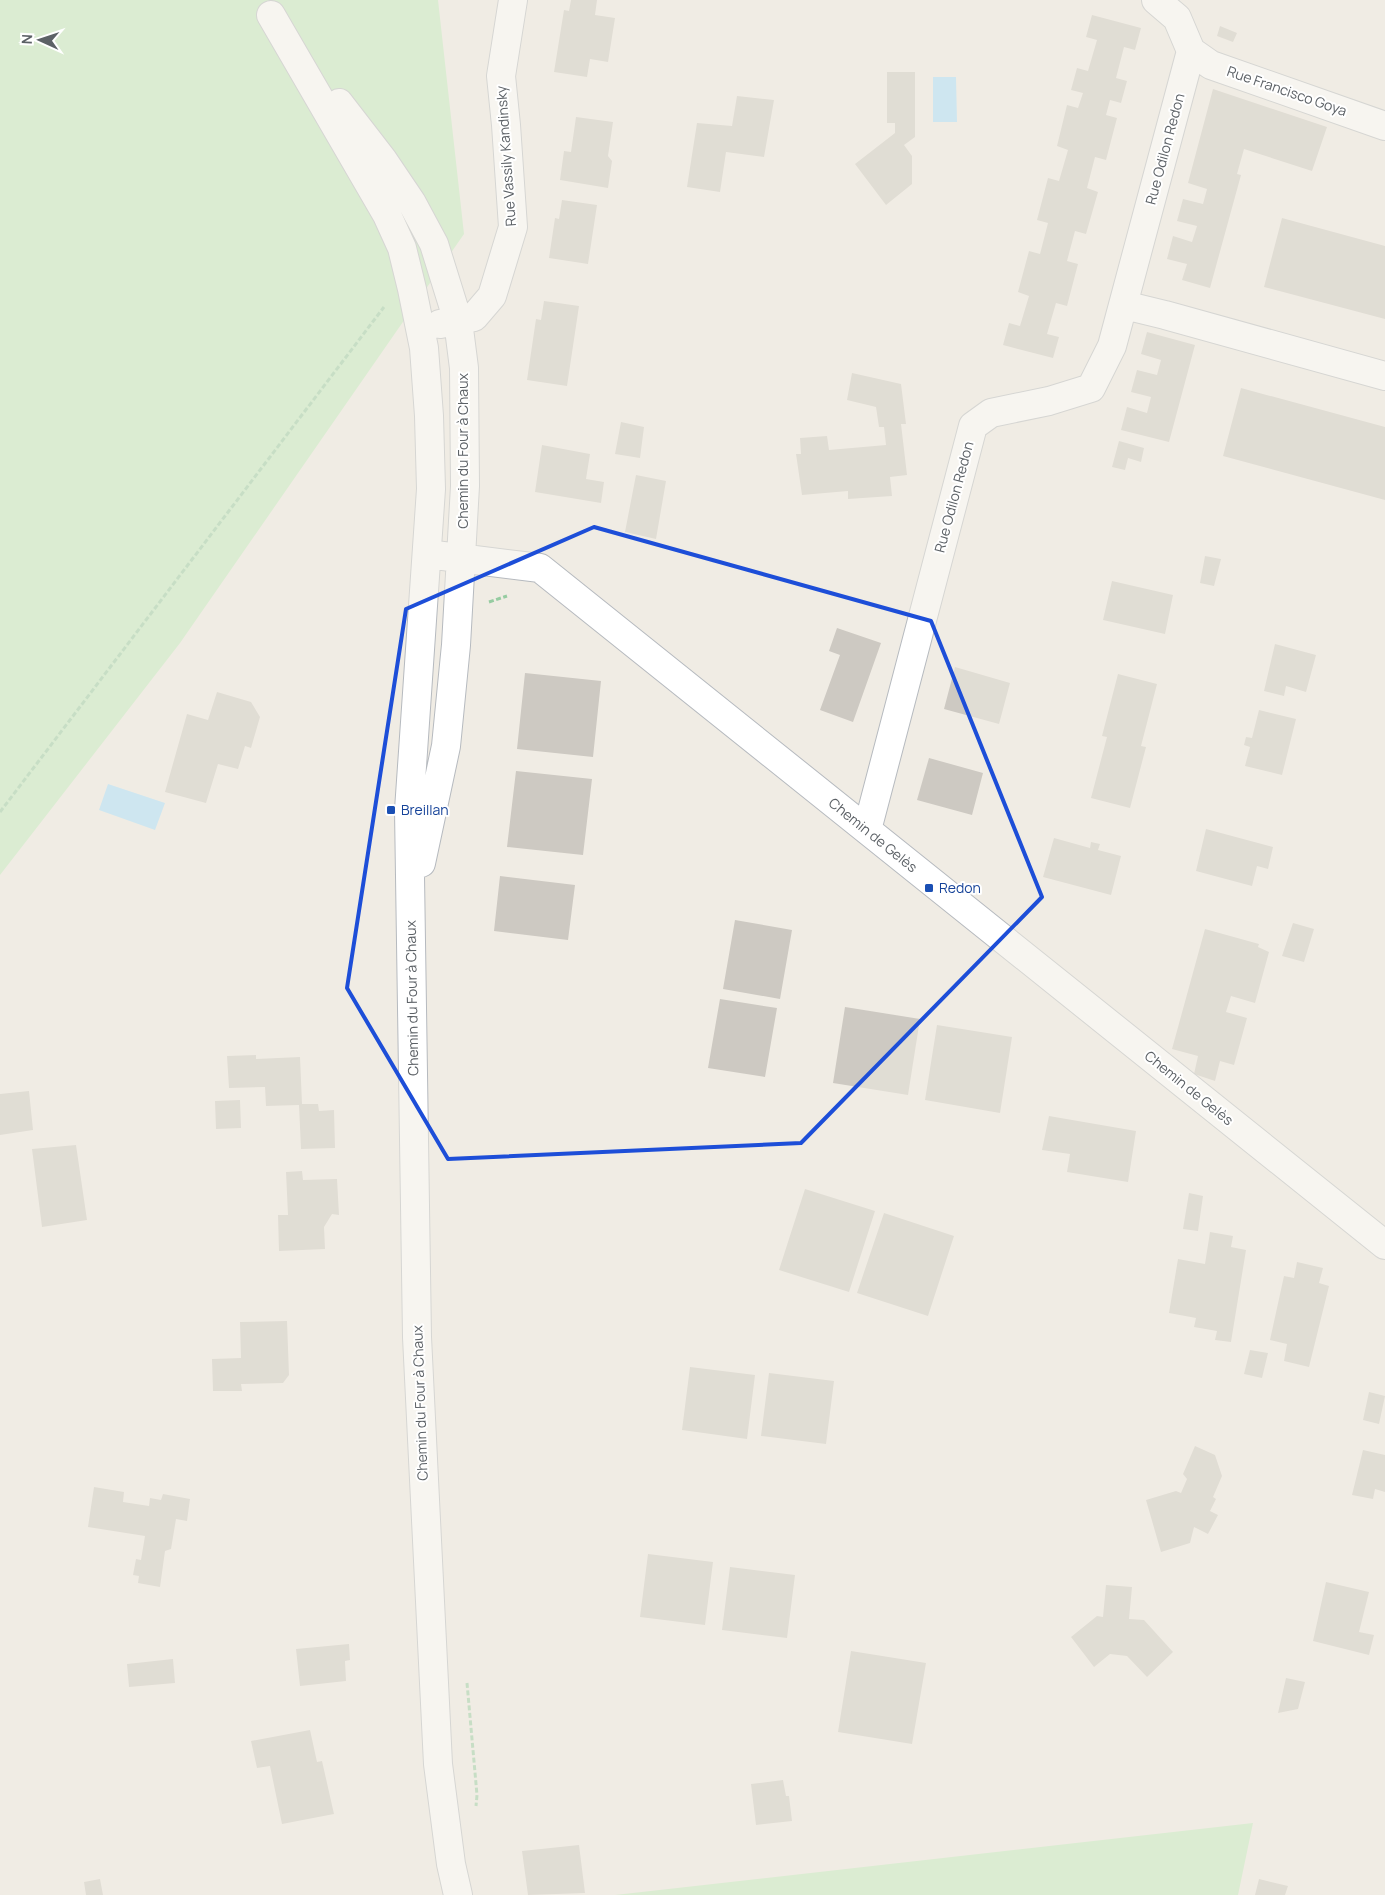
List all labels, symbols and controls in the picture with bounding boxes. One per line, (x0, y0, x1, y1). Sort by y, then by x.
north arrow (15, 15, 65, 65)
text: N (17, 34, 36, 45)
street label: Rue Francisco Goya (1225, 61, 1350, 120)
street label: Rue Vassily Kandinsky (491, 84, 520, 227)
street label: Rue Odilon Redon (1141, 91, 1188, 207)
street label: Chemin du Four à Chaux (453, 373, 472, 529)
street label: Rue Odilon Redon (930, 439, 977, 555)
street label: Chemin de Gelès (825, 793, 922, 876)
place label: Breillan (401, 800, 449, 819)
marker: Breillan (385, 804, 397, 816)
place label: Redon (939, 878, 981, 897)
marker: Redon (923, 882, 935, 894)
street label: Chemin du Four à Chaux (401, 919, 422, 1076)
street label: Chemin de Gelès (1141, 1046, 1238, 1129)
street label: Chemin du Four à Chaux (407, 1324, 432, 1481)

